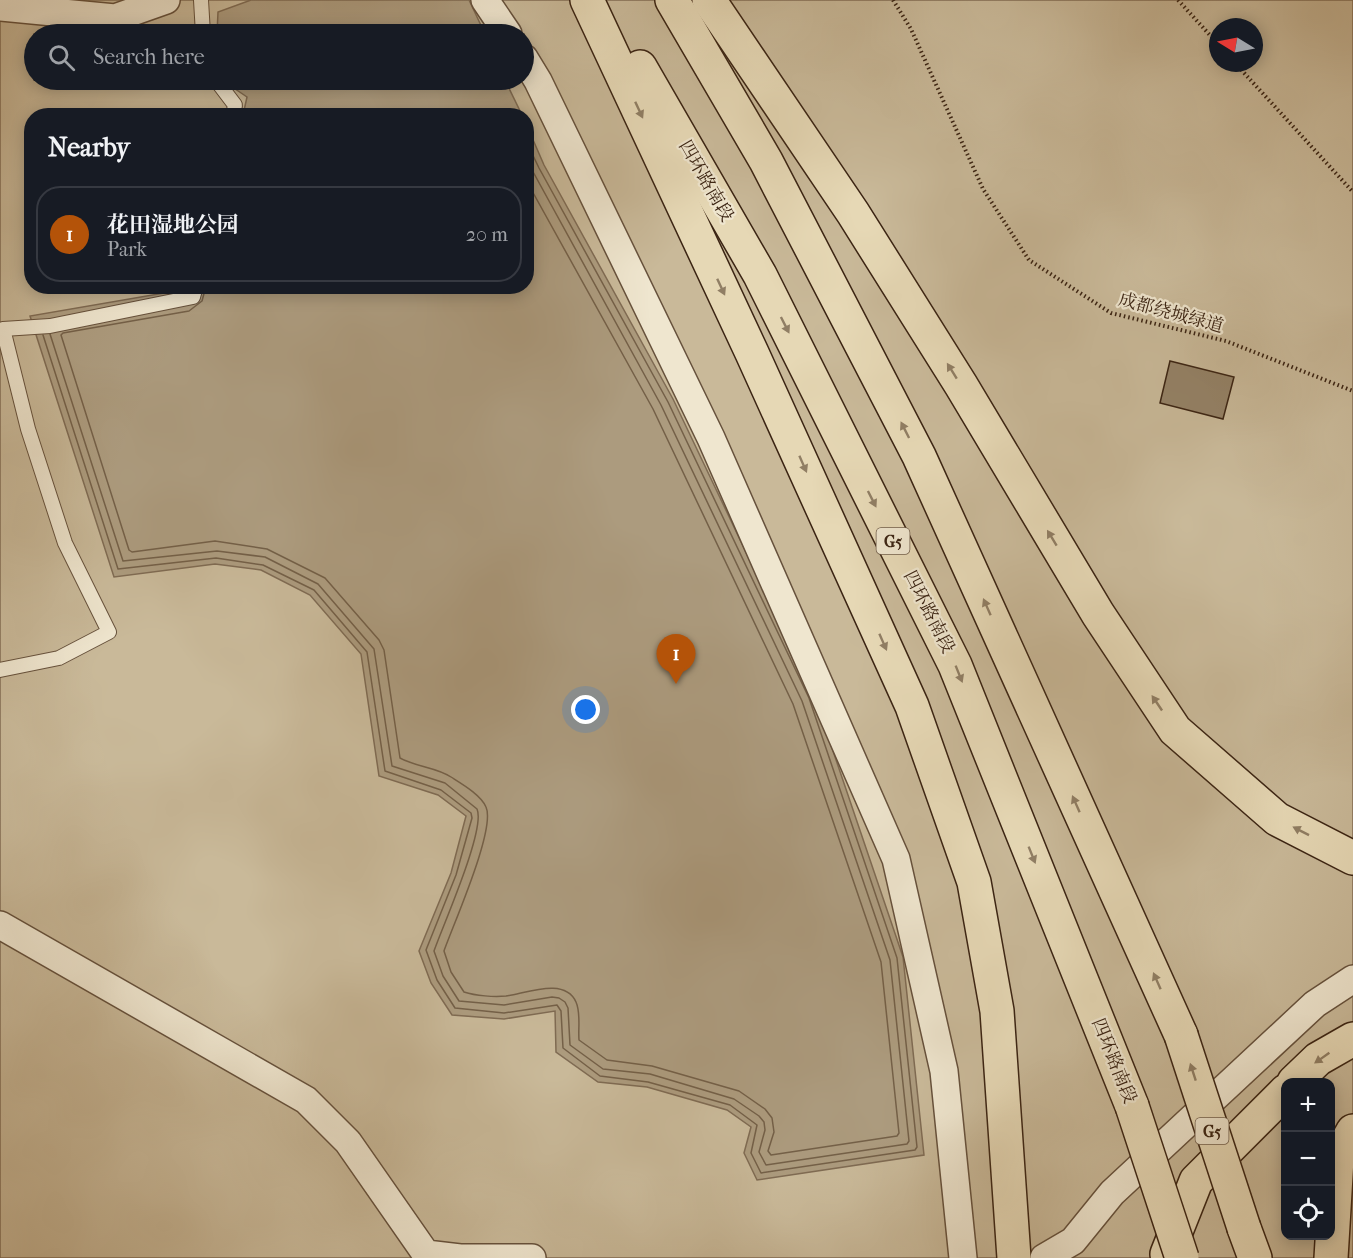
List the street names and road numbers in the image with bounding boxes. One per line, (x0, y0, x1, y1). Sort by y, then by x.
street label: 四环路南段 (674, 137, 738, 225)
street label: 成都绕城绿道 (1116, 289, 1226, 337)
road number: G5 (876, 528, 910, 554)
street label: 四环路南段 (899, 567, 959, 657)
street label: 四环路南段 (1087, 1015, 1141, 1107)
road number: G5 (1196, 1118, 1228, 1144)

